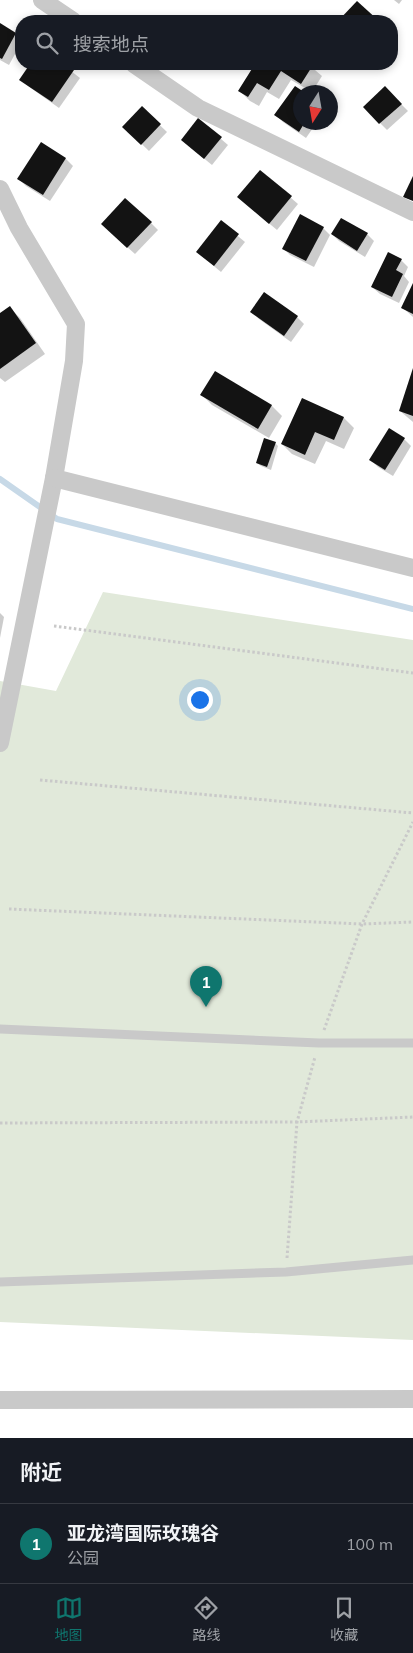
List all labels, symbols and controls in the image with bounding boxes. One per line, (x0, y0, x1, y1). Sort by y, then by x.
search box (15, 15, 398, 70)
icon: search (33, 29, 61, 57)
text: 搜索地点 (73, 32, 149, 56)
north arrow (293, 85, 338, 130)
your location (187, 687, 213, 713)
pin: 1 (190, 966, 222, 1007)
text: 附近 (20, 1459, 62, 1485)
text: 亚龙湾国际玫瑰谷 (67, 1521, 219, 1545)
text: 1 (31, 1534, 41, 1554)
text: 100 m (346, 1534, 393, 1554)
text: 公园 (67, 1548, 99, 1568)
tab: 地图 (55, 1594, 83, 1644)
tab: 路线 (192, 1594, 220, 1644)
tab: 收藏 (330, 1594, 358, 1644)

